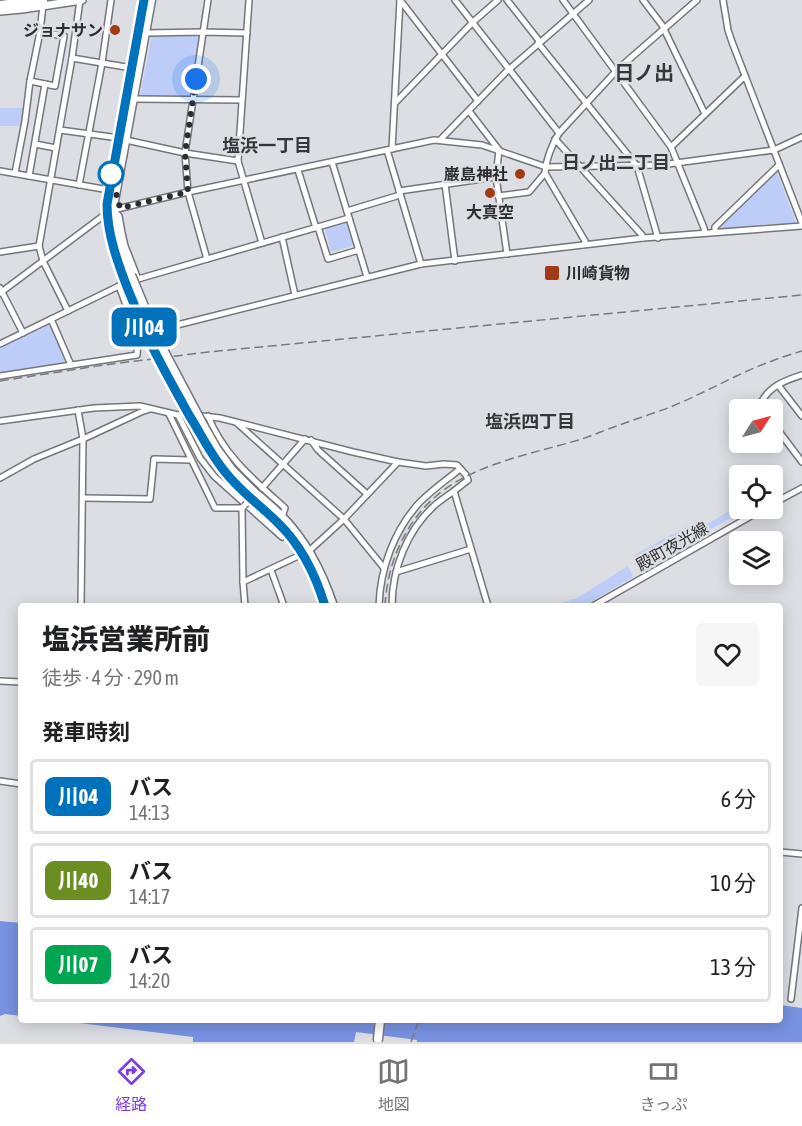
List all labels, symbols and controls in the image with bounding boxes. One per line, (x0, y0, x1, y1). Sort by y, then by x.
place label: ジョナサン (23, 21, 103, 39)
marker: ジョナサン (108, 23, 122, 37)
district label: 日ノ出 (614, 61, 674, 84)
your location (181, 64, 211, 94)
district label: 塩浜一丁目 (222, 135, 312, 156)
district label: 日ノ出二丁目 (562, 152, 670, 173)
unlabelled marker (98, 161, 124, 187)
place label: 巌島神社 (444, 165, 508, 183)
marker: 巌島神社 (513, 167, 527, 181)
marker: 大真空 (483, 186, 497, 200)
place label: 大真空 (466, 203, 514, 221)
marker: 川崎貨物 (543, 264, 561, 282)
place label: 川崎貨物 (566, 264, 630, 282)
line badge: 川04 (110, 308, 178, 346)
text: 川04 (124, 315, 164, 339)
north arrow (729, 399, 783, 453)
map controls (729, 399, 783, 585)
district label: 塩浜四丁目 (485, 411, 575, 432)
button: locate (729, 465, 783, 519)
street label: 殿町夜光線 (633, 518, 711, 574)
button: layers (729, 531, 783, 585)
text: 塩浜営業所前 (42, 623, 210, 655)
button: heart (696, 623, 759, 686)
text: 徒歩 · 4 分 · 290 m (42, 666, 179, 689)
text: 発車時刻 (42, 719, 130, 745)
text: バス (129, 774, 173, 800)
text: 川04 (58, 784, 98, 808)
text: 6 分 (721, 786, 756, 812)
text: 14:13 (129, 801, 170, 824)
text: バス (129, 858, 173, 884)
text: 川40 (58, 868, 98, 892)
text: 10 分 (710, 870, 756, 896)
text: 14:17 (129, 885, 170, 908)
text: バス (129, 942, 173, 968)
text: 川07 (58, 952, 98, 976)
text: 13 分 (710, 954, 756, 980)
text: 14:20 (129, 969, 170, 992)
tab: 経路 (115, 1055, 148, 1115)
tab: 地図 (377, 1055, 410, 1115)
tab: きっぷ (640, 1055, 687, 1115)

